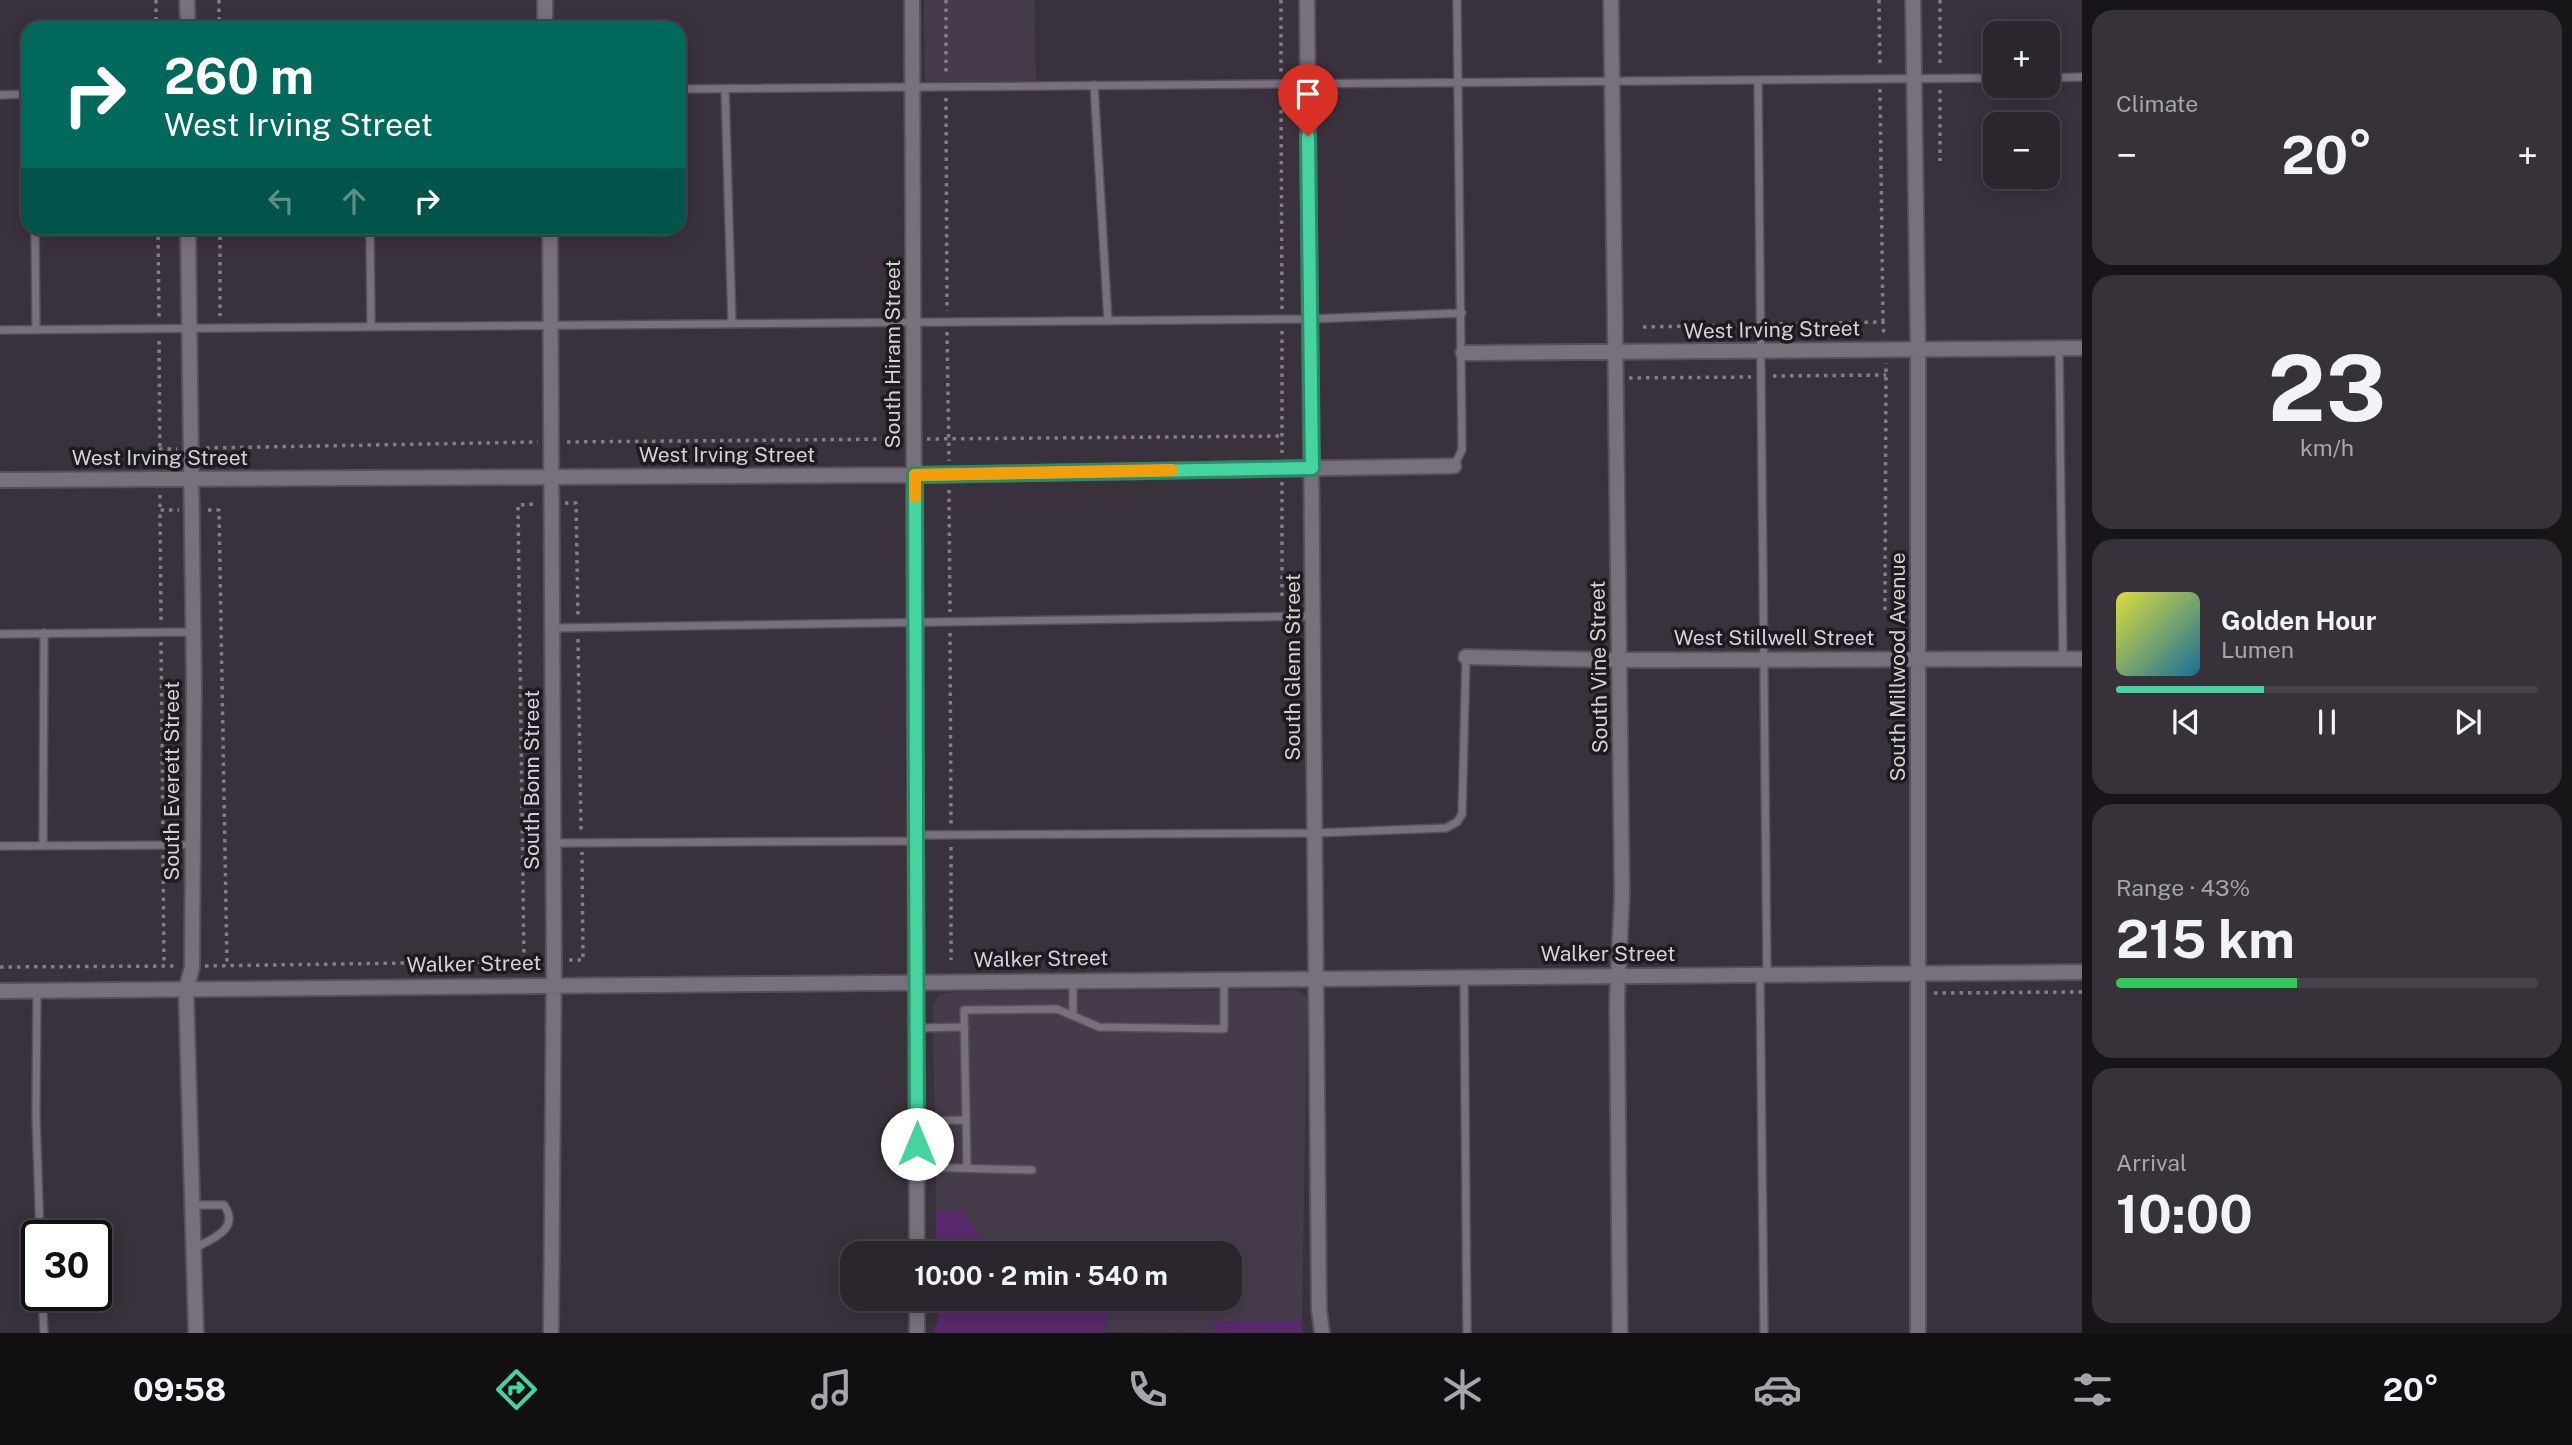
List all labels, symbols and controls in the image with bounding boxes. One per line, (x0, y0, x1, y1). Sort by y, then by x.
map controls (1983, 21, 2060, 189)
button: + (1983, 21, 2060, 98)
text: 260 m (164, 47, 314, 105)
icon: right (49, 49, 140, 140)
pin (1278, 64, 1338, 136)
icon: arrive (1289, 75, 1327, 113)
text: Climate (2116, 90, 2198, 117)
text: West Irving Street (164, 106, 433, 143)
button: − (1983, 112, 2060, 189)
text: 20° (2281, 125, 2373, 186)
text: − (2116, 133, 2137, 178)
text: + (2517, 133, 2538, 178)
icon: left (262, 182, 300, 220)
icon: ahead (335, 182, 373, 220)
icon: right (408, 182, 446, 220)
street label: South Hiram Street (880, 260, 905, 448)
street label: West Irving Street (1684, 315, 1860, 344)
text: 23 (2268, 335, 2386, 441)
text: km/h (2300, 434, 2354, 461)
street label: West Irving Street (639, 442, 815, 467)
street label: West Irving Street (72, 445, 248, 470)
street label: South Millwood Avenue (1885, 552, 1910, 782)
street label: South Glenn Street (1280, 573, 1305, 761)
street label: South Vine Street (1584, 580, 1613, 754)
text: Golden Hour (2221, 605, 2376, 636)
street label: West Stillwell Street (1674, 625, 1874, 650)
text: Lumen (2221, 636, 2294, 663)
street label: South Everett Street (159, 681, 184, 881)
street label: South Bonn Street (519, 690, 544, 870)
icon: previous (2167, 703, 2205, 741)
icon: pause (2308, 703, 2346, 741)
icon: next (2449, 703, 2487, 741)
text: Range · 43% (2116, 874, 2250, 901)
text: 215 km (2116, 909, 2295, 970)
street label: Walker Street (1541, 941, 1675, 966)
street label: Walker Street (973, 945, 1109, 972)
street label: Walker Street (406, 950, 542, 977)
position arrow (880, 1107, 954, 1181)
text: Arrival (2116, 1149, 2187, 1176)
text: 10:00 (2116, 1184, 2253, 1245)
speed limit sign: 30 (21, 1220, 112, 1311)
text: 10:00 · 2 min · 540 m (914, 1260, 1168, 1291)
icon: directions (492, 1365, 541, 1414)
icon: music (807, 1365, 856, 1414)
icon: phone (1123, 1365, 1172, 1414)
icon: climate (1438, 1365, 1487, 1414)
icon: car (1753, 1365, 1802, 1414)
icon: filters (2068, 1365, 2117, 1414)
text: 09:58 (133, 1371, 226, 1408)
text: 20° (2383, 1371, 2439, 1408)

